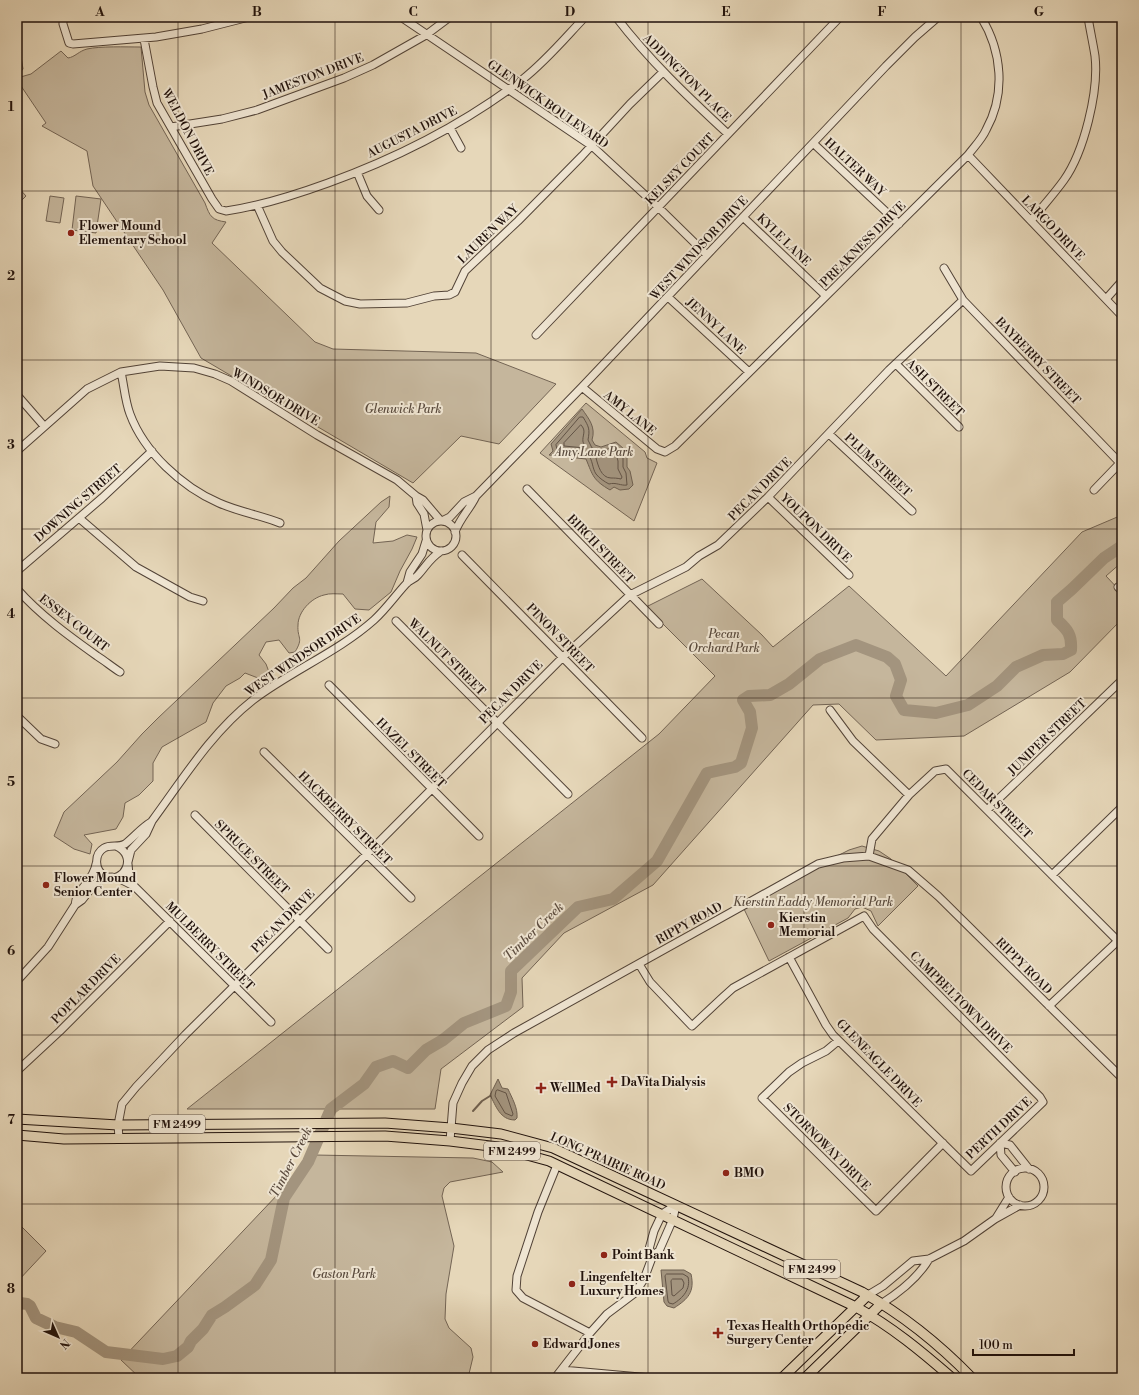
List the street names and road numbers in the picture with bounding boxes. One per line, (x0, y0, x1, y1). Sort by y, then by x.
street label: ADDINGTON PLACE (639, 30, 734, 126)
street label: JAMESTON DRIVE (260, 50, 366, 103)
street label: GLENWICK BOULEVARD (484, 57, 611, 152)
street label: WELDON DRIVE (158, 85, 217, 178)
street label: AUGUSTA DRIVE (364, 103, 460, 162)
street label: KELSEY COURT (642, 130, 719, 208)
street label: HALTER WAY (821, 135, 889, 200)
street label: WEST WINDSOR DRIVE (647, 193, 751, 304)
street label: LARGO DRIVE (1018, 193, 1087, 264)
street label: PREAKNESS DRIVE (818, 199, 909, 290)
street label: LAUREN WAY (455, 201, 523, 267)
street label: KYLE LANE (754, 211, 814, 270)
street label: JENNY LANE (682, 294, 749, 358)
street label: BAYBERRY STREET (991, 314, 1084, 409)
street label: ASH STREET (902, 356, 967, 421)
street label: WINDSOR DRIVE (228, 365, 322, 430)
street label: AMY LANE (600, 387, 659, 439)
street label: PLUM STREET (841, 431, 915, 501)
street label: PECAN DRIVE (725, 454, 795, 524)
street label: DOWNING STREET (32, 461, 126, 545)
street label: YOUPON DRIVE (776, 490, 854, 566)
street label: BIRCH STREET (563, 511, 638, 587)
street label: ESSEX COURT (36, 592, 112, 656)
street label: PINON STREET (523, 601, 597, 676)
street label: WEST WINDSOR DRIVE (242, 611, 364, 700)
street label: WALNUT STREET (404, 615, 489, 699)
street label: PECAN DRIVE (476, 657, 546, 727)
street label: JUNIPER STREET (1004, 696, 1090, 779)
street label: HAZEL STREET (373, 715, 449, 792)
street label: CEDAR STREET (959, 766, 1035, 843)
street label: HACKBERRY STREET (295, 768, 395, 869)
street label: SPRUCE STREET (211, 817, 292, 898)
street label: PECAN DRIVE (248, 886, 318, 956)
street label: MULBERRY STREET (162, 899, 257, 994)
street label: RIPPY ROAD (653, 899, 725, 948)
street label: RIPPY ROAD (992, 935, 1055, 998)
street label: CAMPBELTOWN DRIVE (906, 948, 1015, 1057)
street label: POPLAR DRIVE (48, 951, 124, 1027)
street label: GLENEAGLE DRIVE (833, 1016, 924, 1110)
street label: PERTH DRIVE (963, 1094, 1035, 1163)
street label: STORNOWAY DRIVE (780, 1100, 874, 1194)
road number: FM 2499 (149, 1115, 205, 1133)
street label: LONG PRAIRIE ROAD (548, 1129, 668, 1194)
road number: FM 2499 (484, 1142, 540, 1160)
road number: FM 2499 (784, 1260, 840, 1278)

